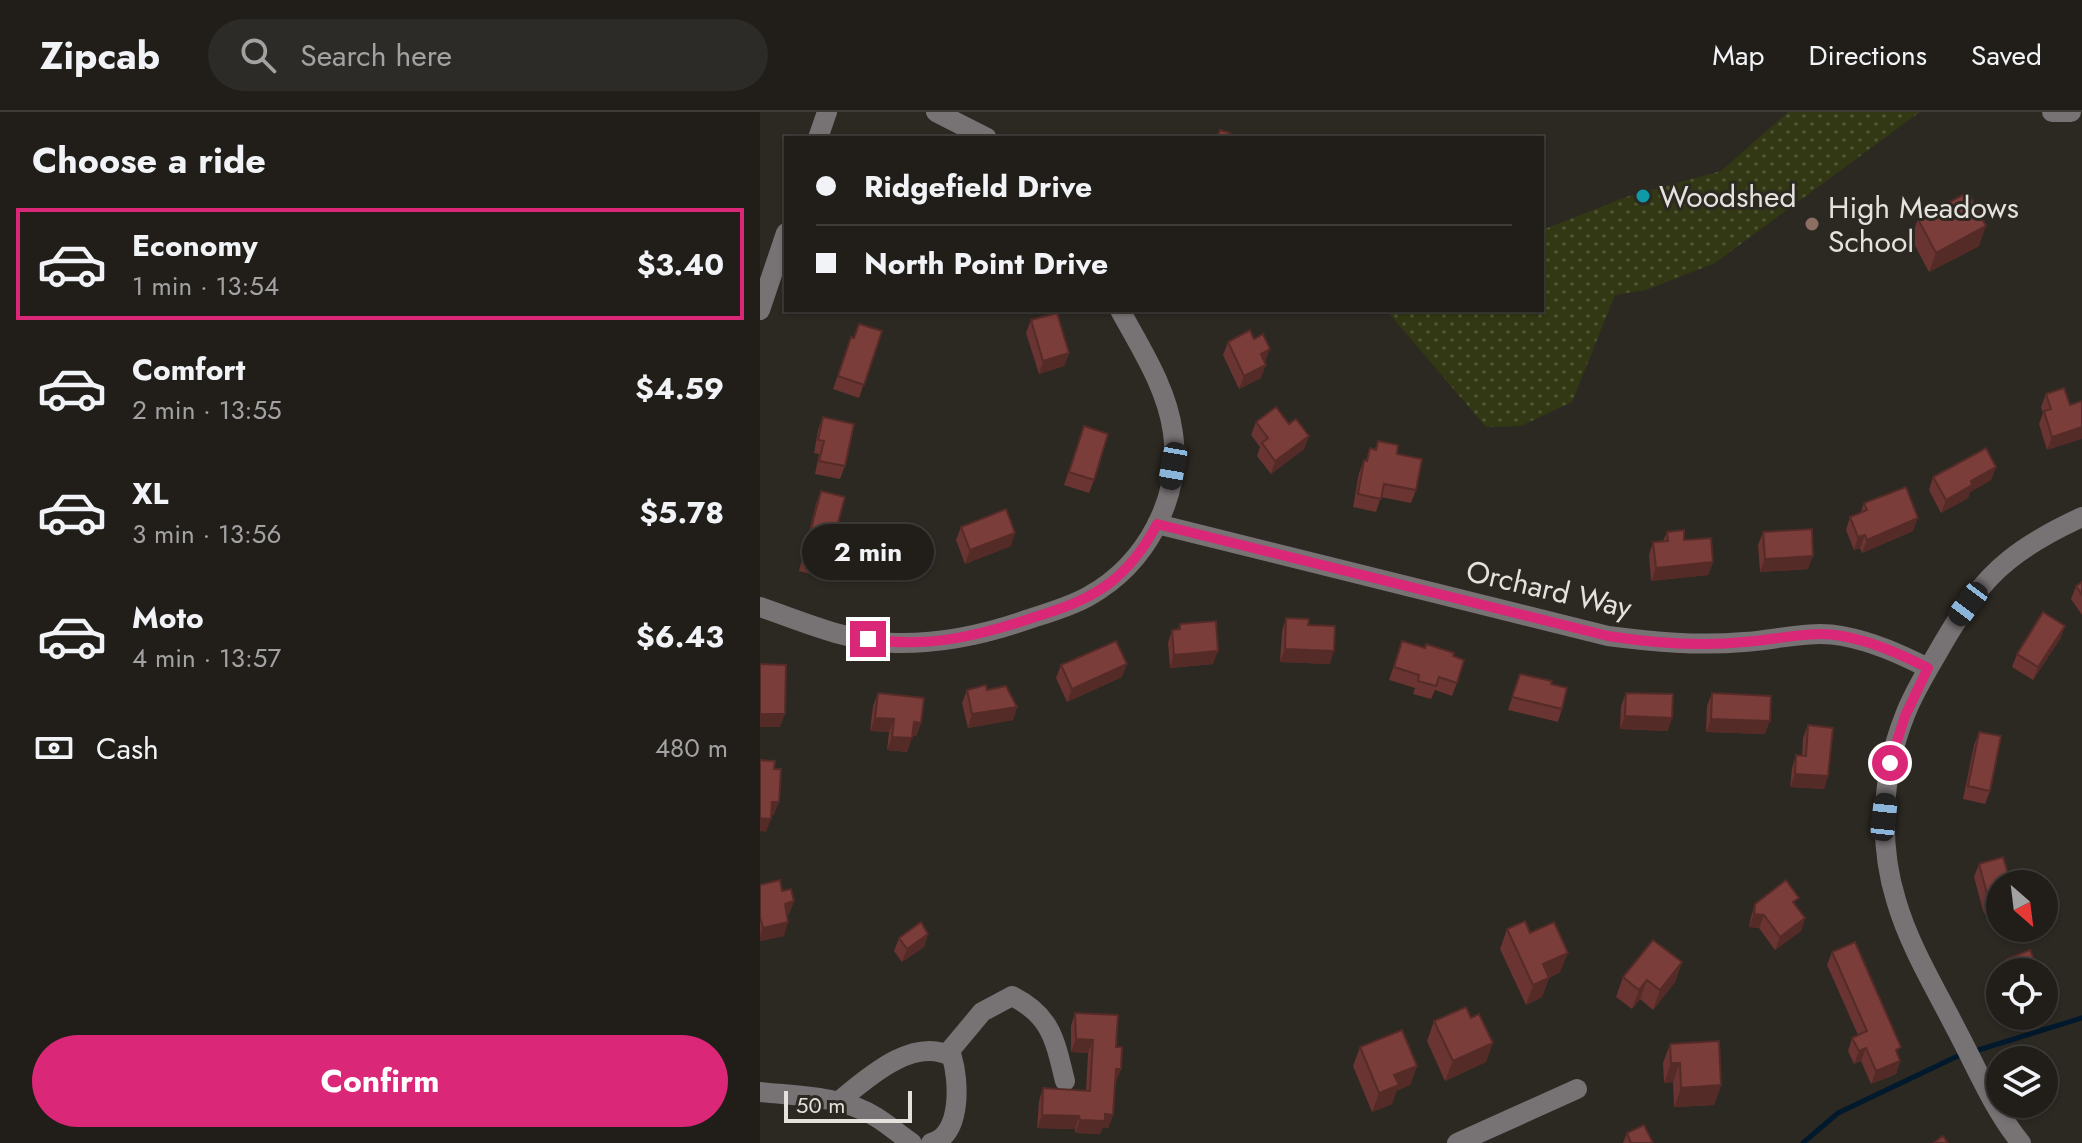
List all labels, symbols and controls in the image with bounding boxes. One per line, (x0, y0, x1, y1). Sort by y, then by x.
search box (208, 19, 768, 91)
text: Zipcab (40, 28, 160, 83)
icon: search (236, 33, 280, 77)
text: Search here (300, 34, 452, 77)
text: Map (1712, 35, 1764, 76)
text: Directions (1808, 35, 1927, 76)
text: Saved (1971, 35, 2042, 76)
text: Choose a ride (32, 134, 266, 186)
text: Ridgefield Drive (864, 165, 1092, 208)
place label: Woodshed (1659, 175, 1797, 218)
place label: High Meadows School (1828, 186, 2019, 263)
marker: Woodshed (1634, 187, 1652, 205)
marker: High Meadows School (1803, 215, 1821, 233)
text: Economy (132, 224, 258, 267)
icon: car (36, 228, 108, 300)
text: North Point Drive (864, 242, 1108, 285)
text: $3.40 (637, 243, 724, 286)
text: 1 min · 13:54 (132, 267, 279, 305)
text: Comfort (132, 348, 245, 391)
icon: car (36, 352, 108, 424)
text: $4.59 (635, 367, 724, 410)
text: 2 min · 13:55 (132, 391, 282, 429)
car (1157, 440, 1189, 492)
text: XL (132, 472, 168, 515)
icon: car (36, 476, 108, 548)
text: $5.78 (639, 491, 724, 534)
text: 3 min · 13:56 (132, 515, 281, 553)
callout: 2 min (802, 523, 934, 579)
text: 2 min (834, 533, 902, 571)
street label: Orchard Way (1462, 549, 1637, 629)
car (1944, 578, 1992, 630)
text: Moto (132, 596, 204, 639)
icon: car (36, 600, 108, 672)
text: $6.43 (636, 615, 724, 658)
route end (850, 621, 886, 657)
text: 4 min · 13:57 (132, 639, 281, 677)
icon: cash (32, 726, 76, 770)
text: Cash (96, 727, 159, 770)
text: 480 m (655, 729, 728, 767)
route start (1872, 745, 1908, 781)
car (1870, 792, 1898, 842)
north arrow (1986, 870, 2058, 942)
map controls (1986, 870, 2058, 1118)
button: locate (1986, 958, 2058, 1030)
button: Confirm (32, 1035, 728, 1127)
button: layers (1986, 1046, 2058, 1118)
scale bar (784, 1087, 912, 1123)
text: 50 m (796, 1089, 845, 1121)

